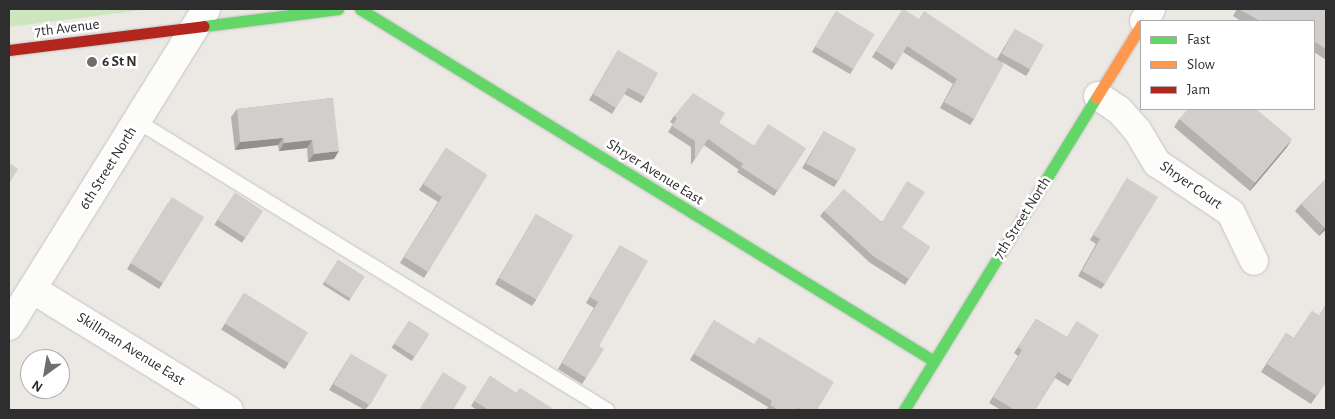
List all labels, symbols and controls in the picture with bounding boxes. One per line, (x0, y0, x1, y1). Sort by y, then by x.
street label: 7th Avenue (34, 15, 100, 41)
legend (1140, 20, 1315, 110)
text: Fast (1187, 32, 1210, 47)
place label: 6 St N (102, 53, 137, 71)
marker: 6 St N (86, 56, 98, 68)
text: Slow (1187, 57, 1215, 72)
text: Jam (1187, 82, 1210, 97)
street label: 6th Street North (75, 123, 141, 213)
street label: Shryer Avenue East (603, 135, 707, 209)
street label: Shryer Court (1156, 157, 1226, 213)
street label: 7th Street North (990, 174, 1054, 262)
street label: Skillman Avenue East (74, 308, 188, 390)
north arrow (20, 349, 70, 399)
text: N (30, 377, 45, 394)

